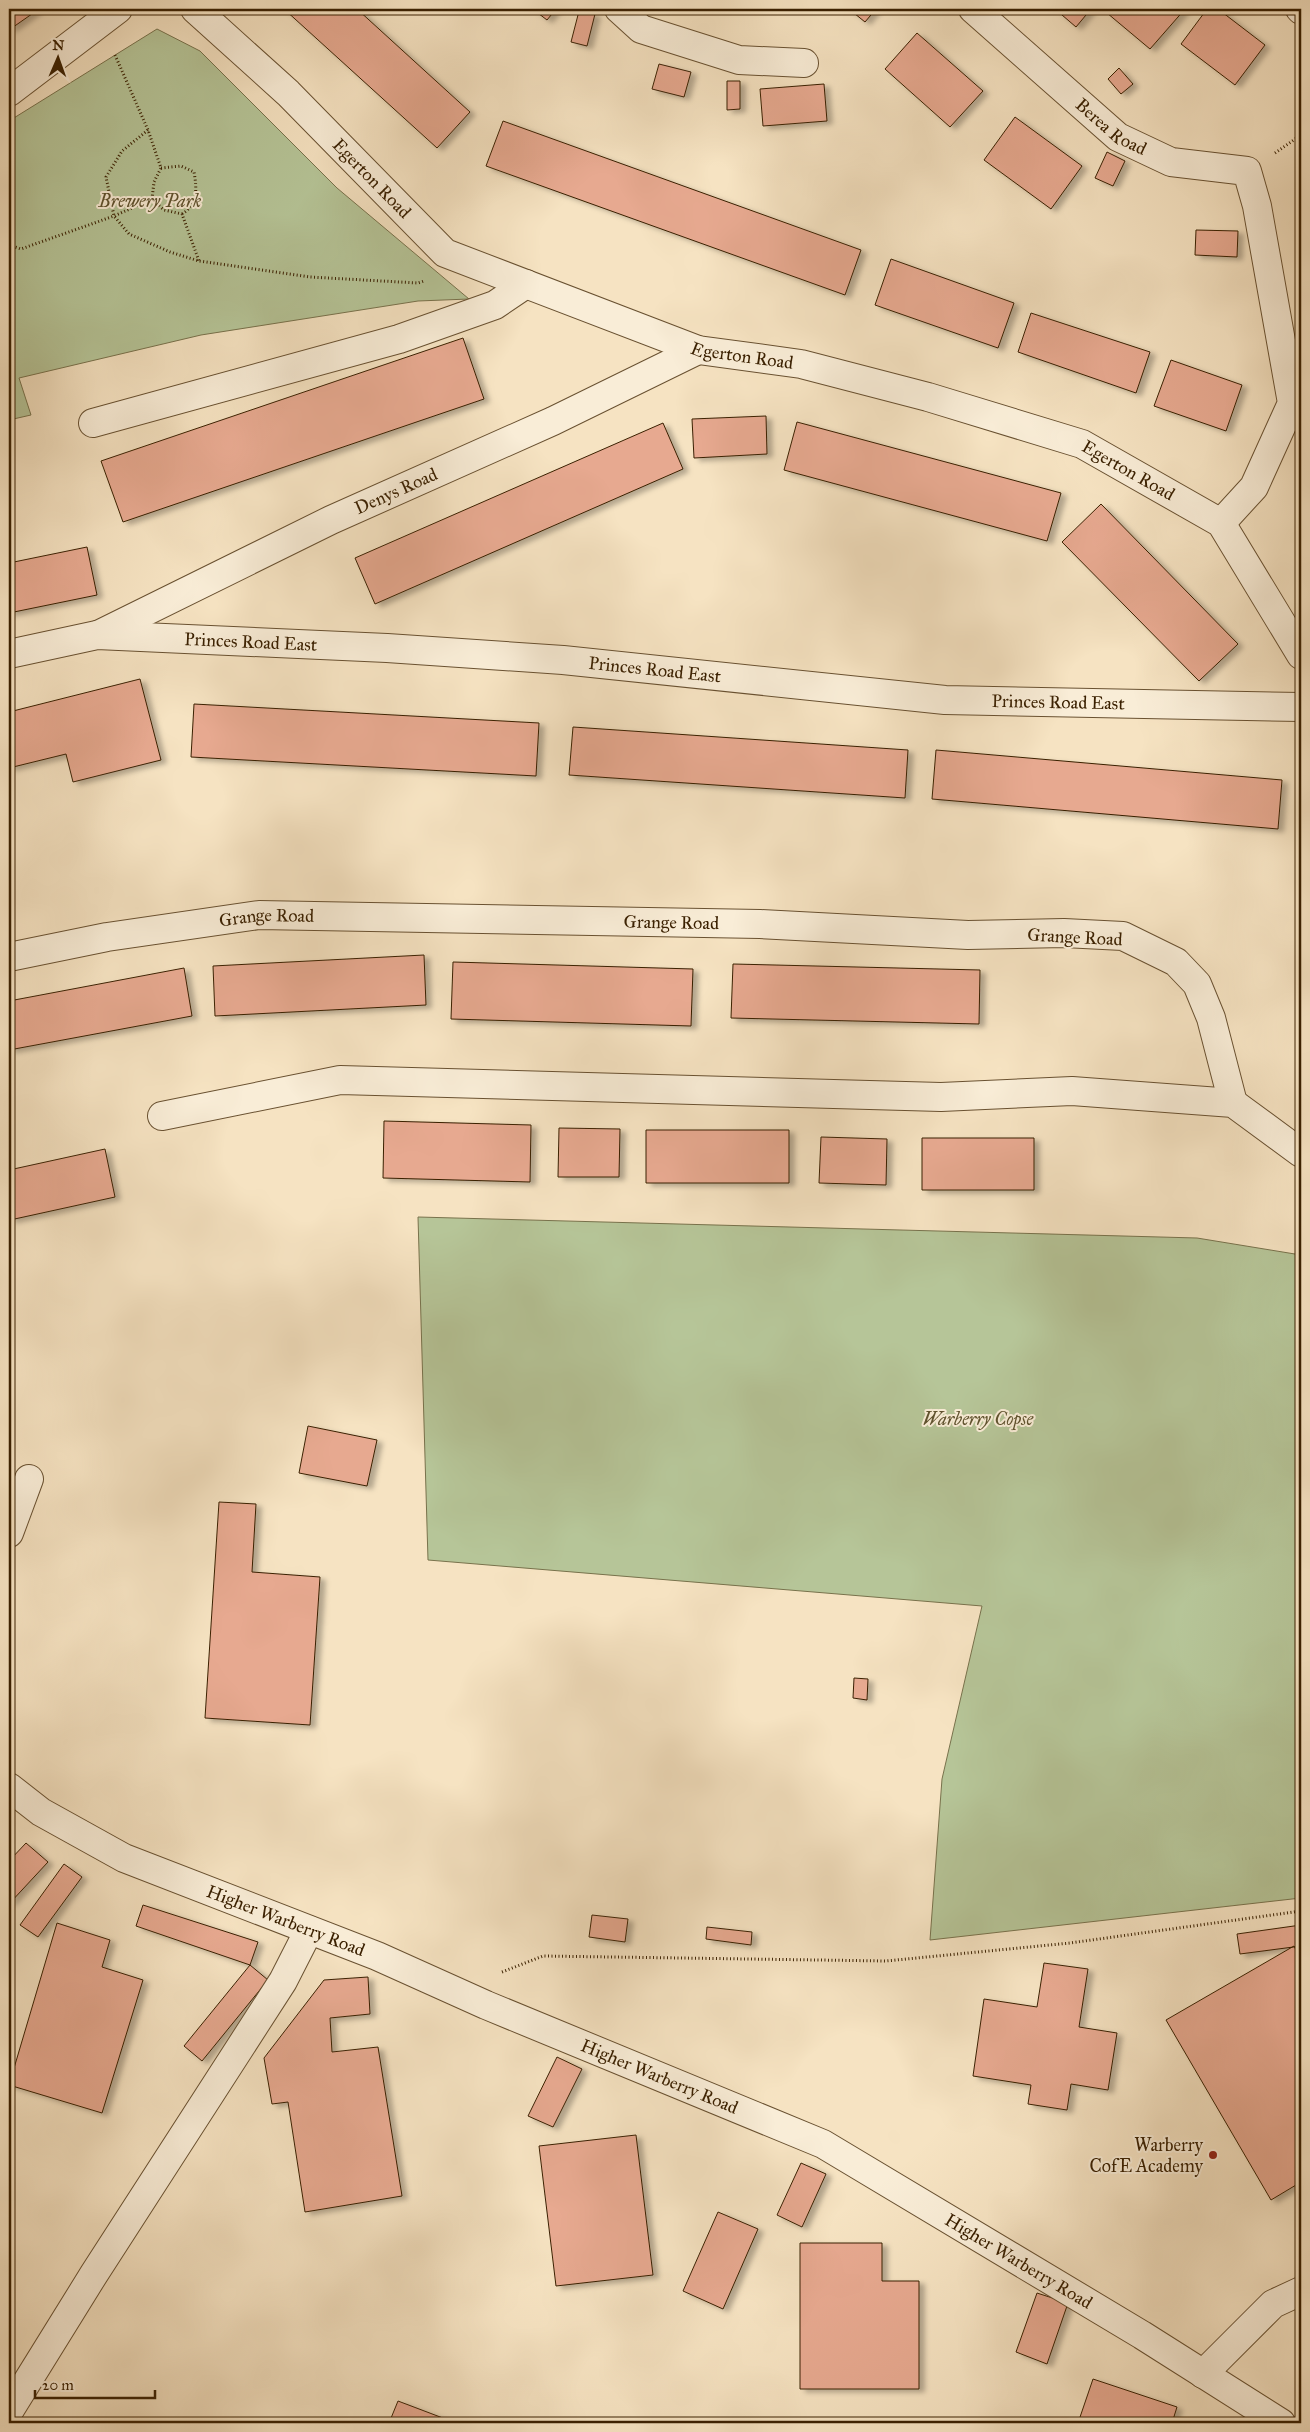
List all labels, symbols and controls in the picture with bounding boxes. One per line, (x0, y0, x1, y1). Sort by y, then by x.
north arrow (32, 32, 82, 82)
text: N (52, 37, 65, 54)
street label: Berea Road (1071, 94, 1150, 160)
street label: Egerton Road (328, 134, 416, 223)
park label: Brewery Park (98, 190, 201, 212)
street label: Egerton Road (687, 337, 795, 374)
street label: Egerton Road (1078, 435, 1179, 505)
street label: Denys Road (351, 463, 441, 519)
street label: Princes Road East (184, 628, 318, 656)
street label: Princes Road East (587, 652, 723, 688)
street label: Princes Road East (991, 690, 1125, 715)
street label: Grange Road (218, 904, 314, 932)
street label: Grange Road (623, 911, 719, 934)
street label: Grange Road (1027, 924, 1123, 951)
park label: Warberry Copse (923, 1408, 1035, 1431)
street label: Higher Warberry Road (203, 1880, 368, 1961)
street label: Higher Warberry Road (578, 2034, 741, 2119)
place label: Warberry CofE Academy (1090, 2134, 1204, 2177)
marker: Warberry CofE Academy (1207, 2149, 1219, 2161)
street label: Higher Warberry Road (941, 2209, 1096, 2314)
scale bar (35, 2367, 155, 2399)
text: 20 m (42, 2376, 74, 2394)

